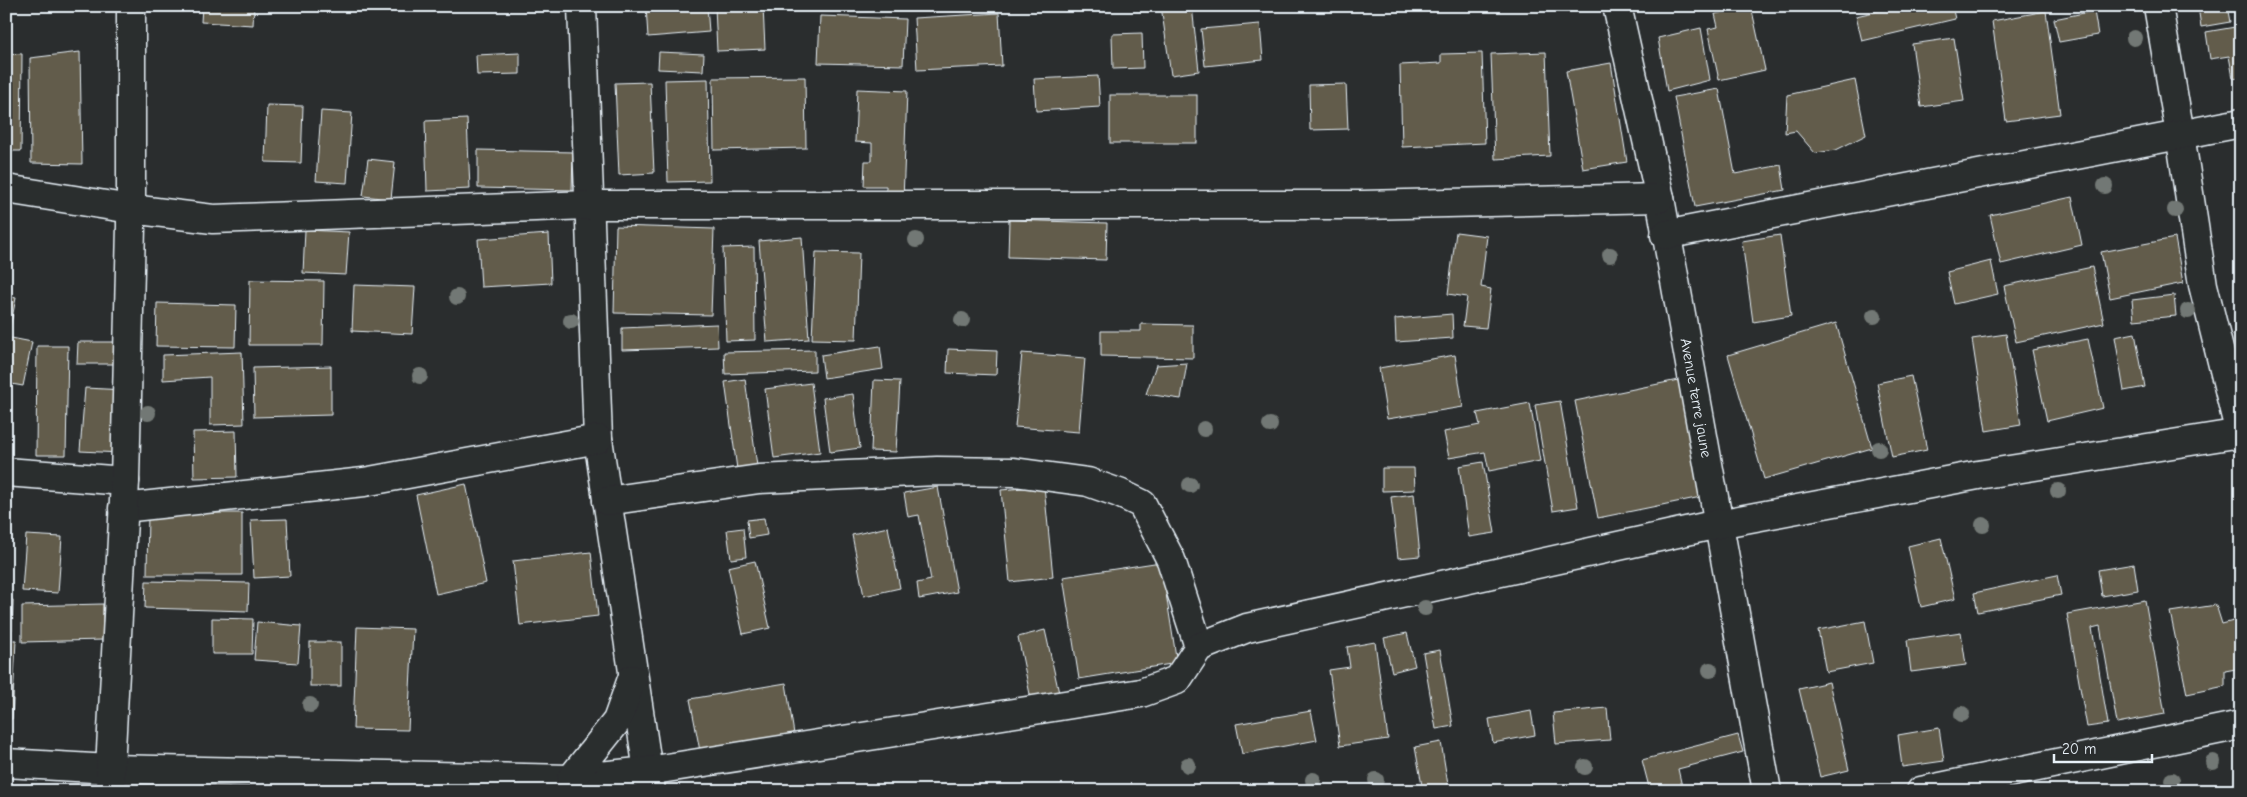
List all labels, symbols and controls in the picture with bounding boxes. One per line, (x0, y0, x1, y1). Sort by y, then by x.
street label: Avenue terre jaune (1676, 337, 1716, 460)
scale bar (2054, 732, 2152, 764)
text: 20 m (2062, 740, 2096, 758)

